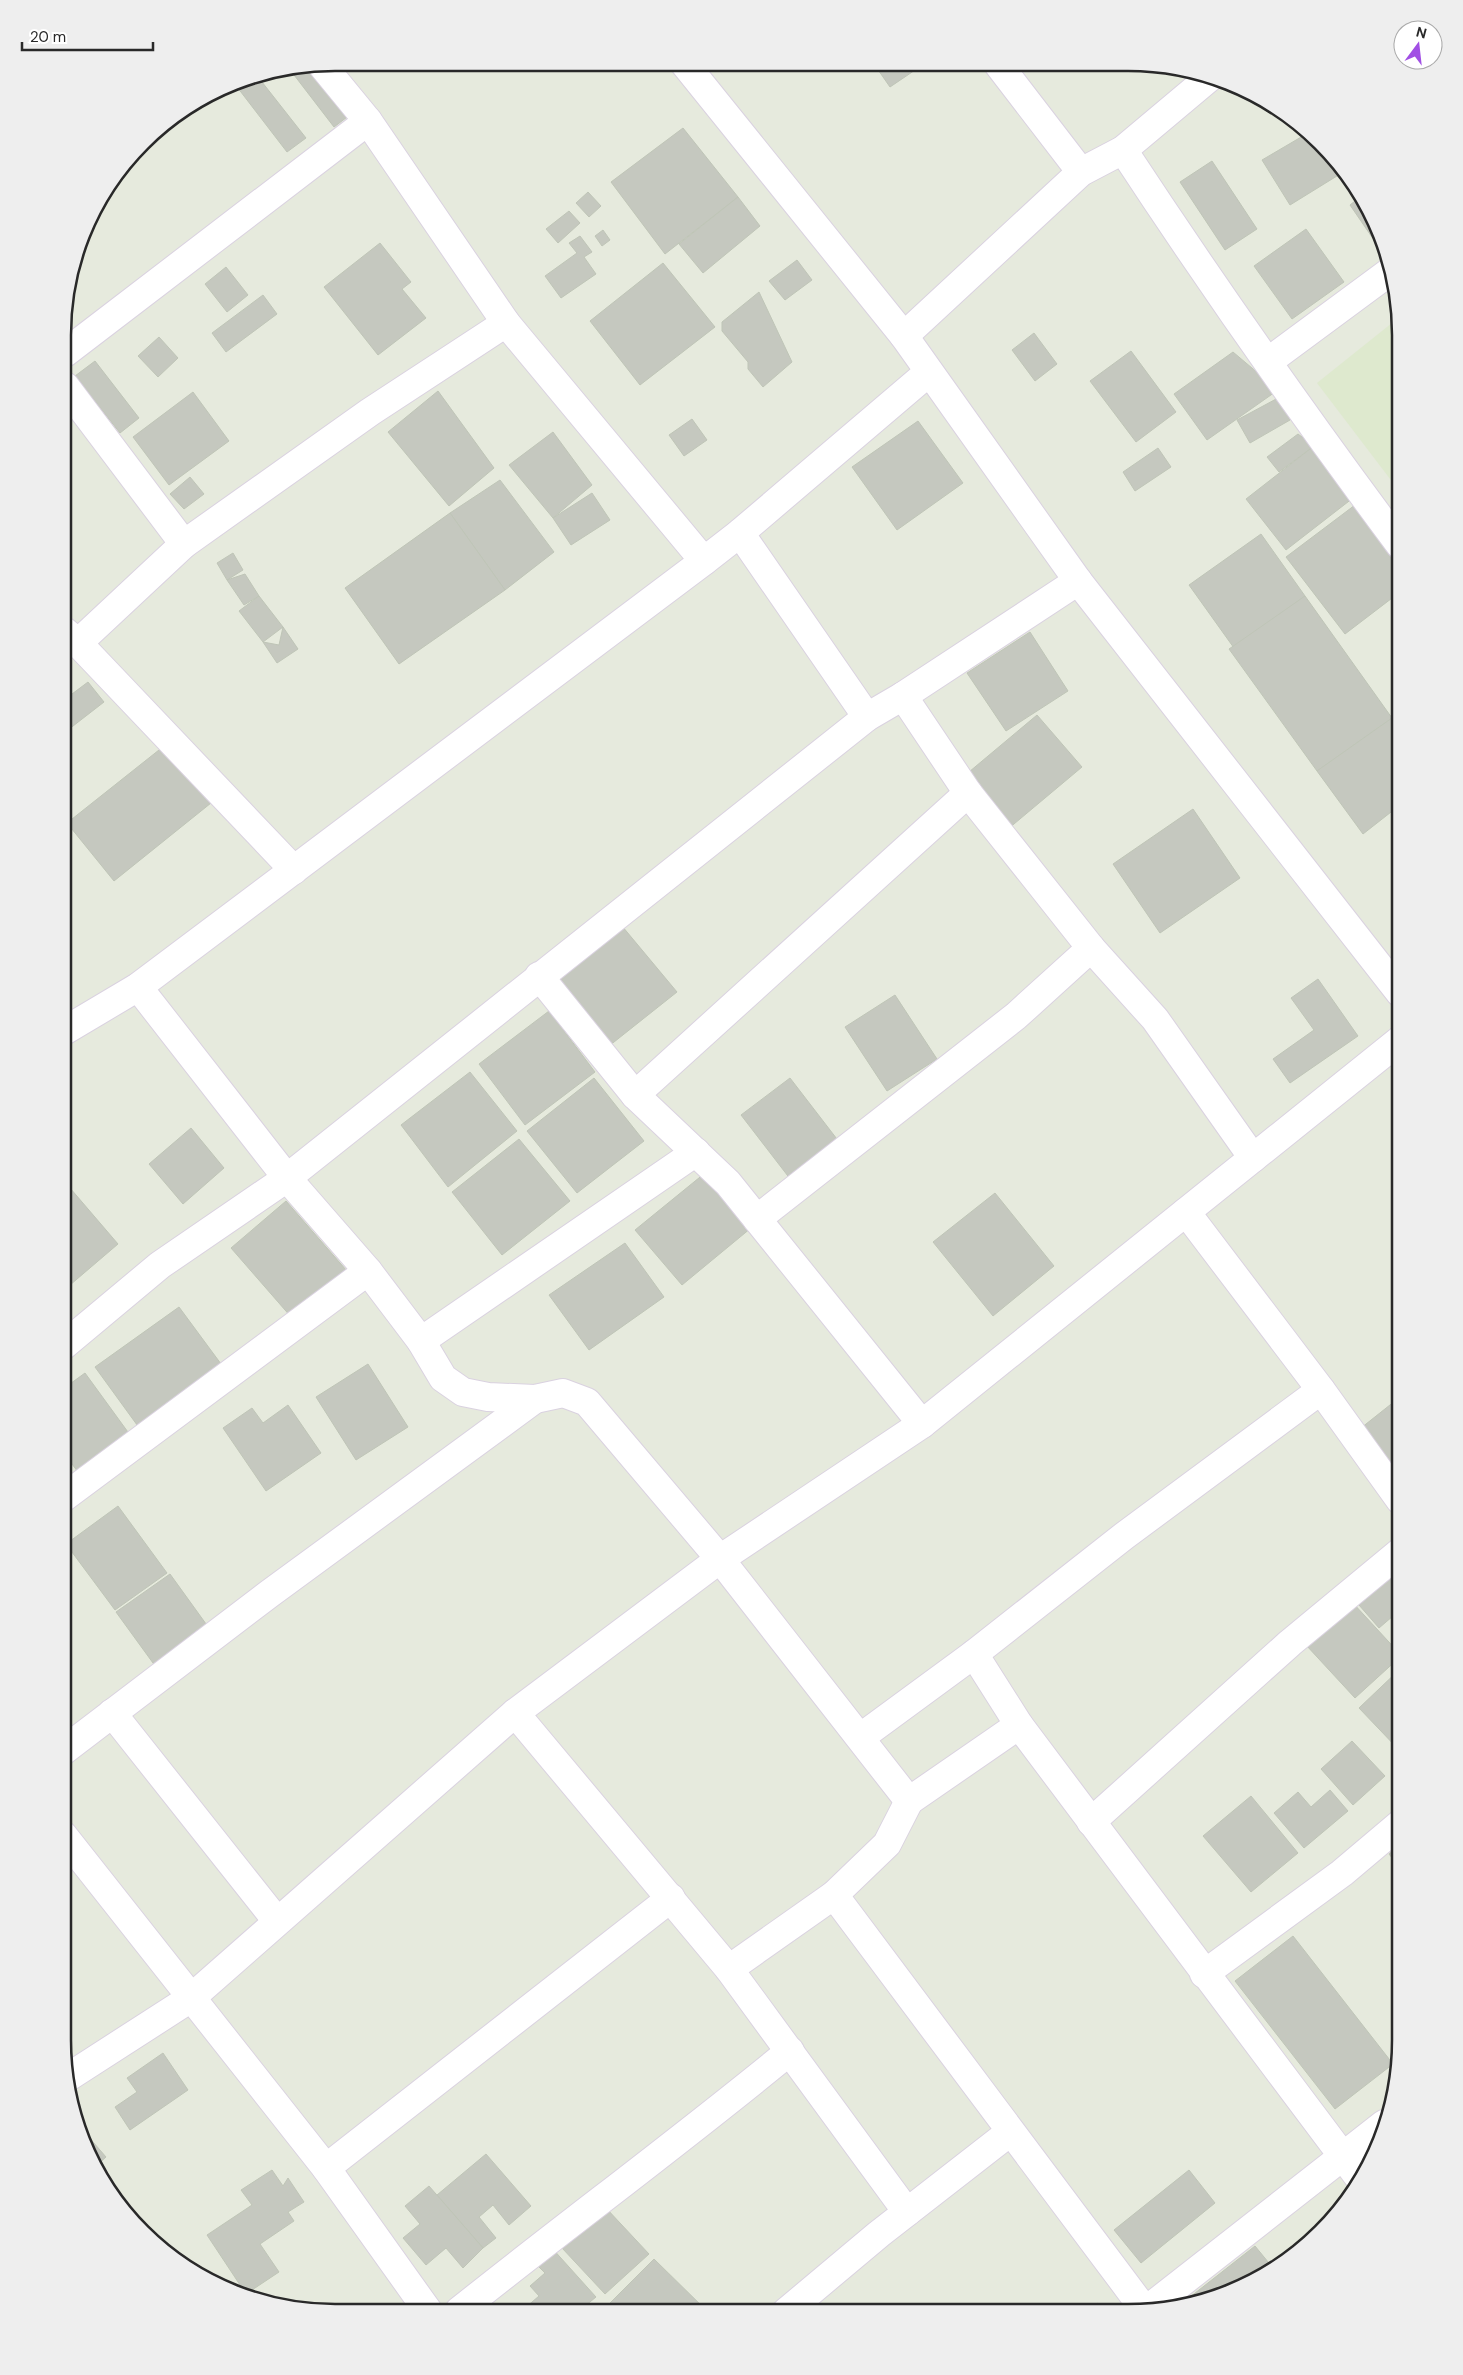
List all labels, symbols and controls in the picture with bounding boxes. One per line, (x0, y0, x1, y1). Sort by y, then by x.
scale bar (22, 20, 154, 52)
north arrow (1393, 20, 1443, 70)
text: N (1414, 22, 1429, 42)
text: 20 m (30, 27, 66, 47)

